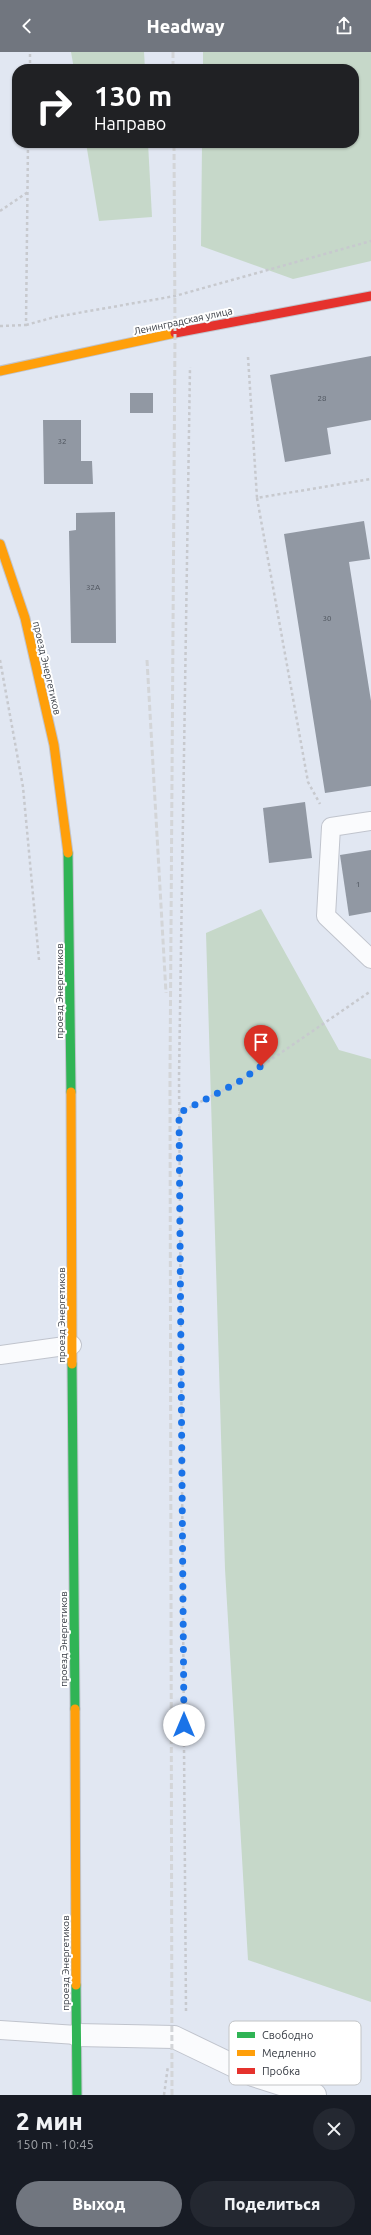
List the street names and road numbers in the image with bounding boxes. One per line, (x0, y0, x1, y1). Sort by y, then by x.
street label: Ленинградская улица (133, 305, 233, 337)
street label: проезд Энергетиков (31, 620, 63, 716)
street label: проезд Энергетиков (54, 943, 65, 1039)
street label: проезд Энергетиков (56, 1267, 67, 1363)
street label: проезд Энергетиков (58, 1591, 69, 1687)
street label: проезд Энергетиков (60, 1915, 71, 2011)

